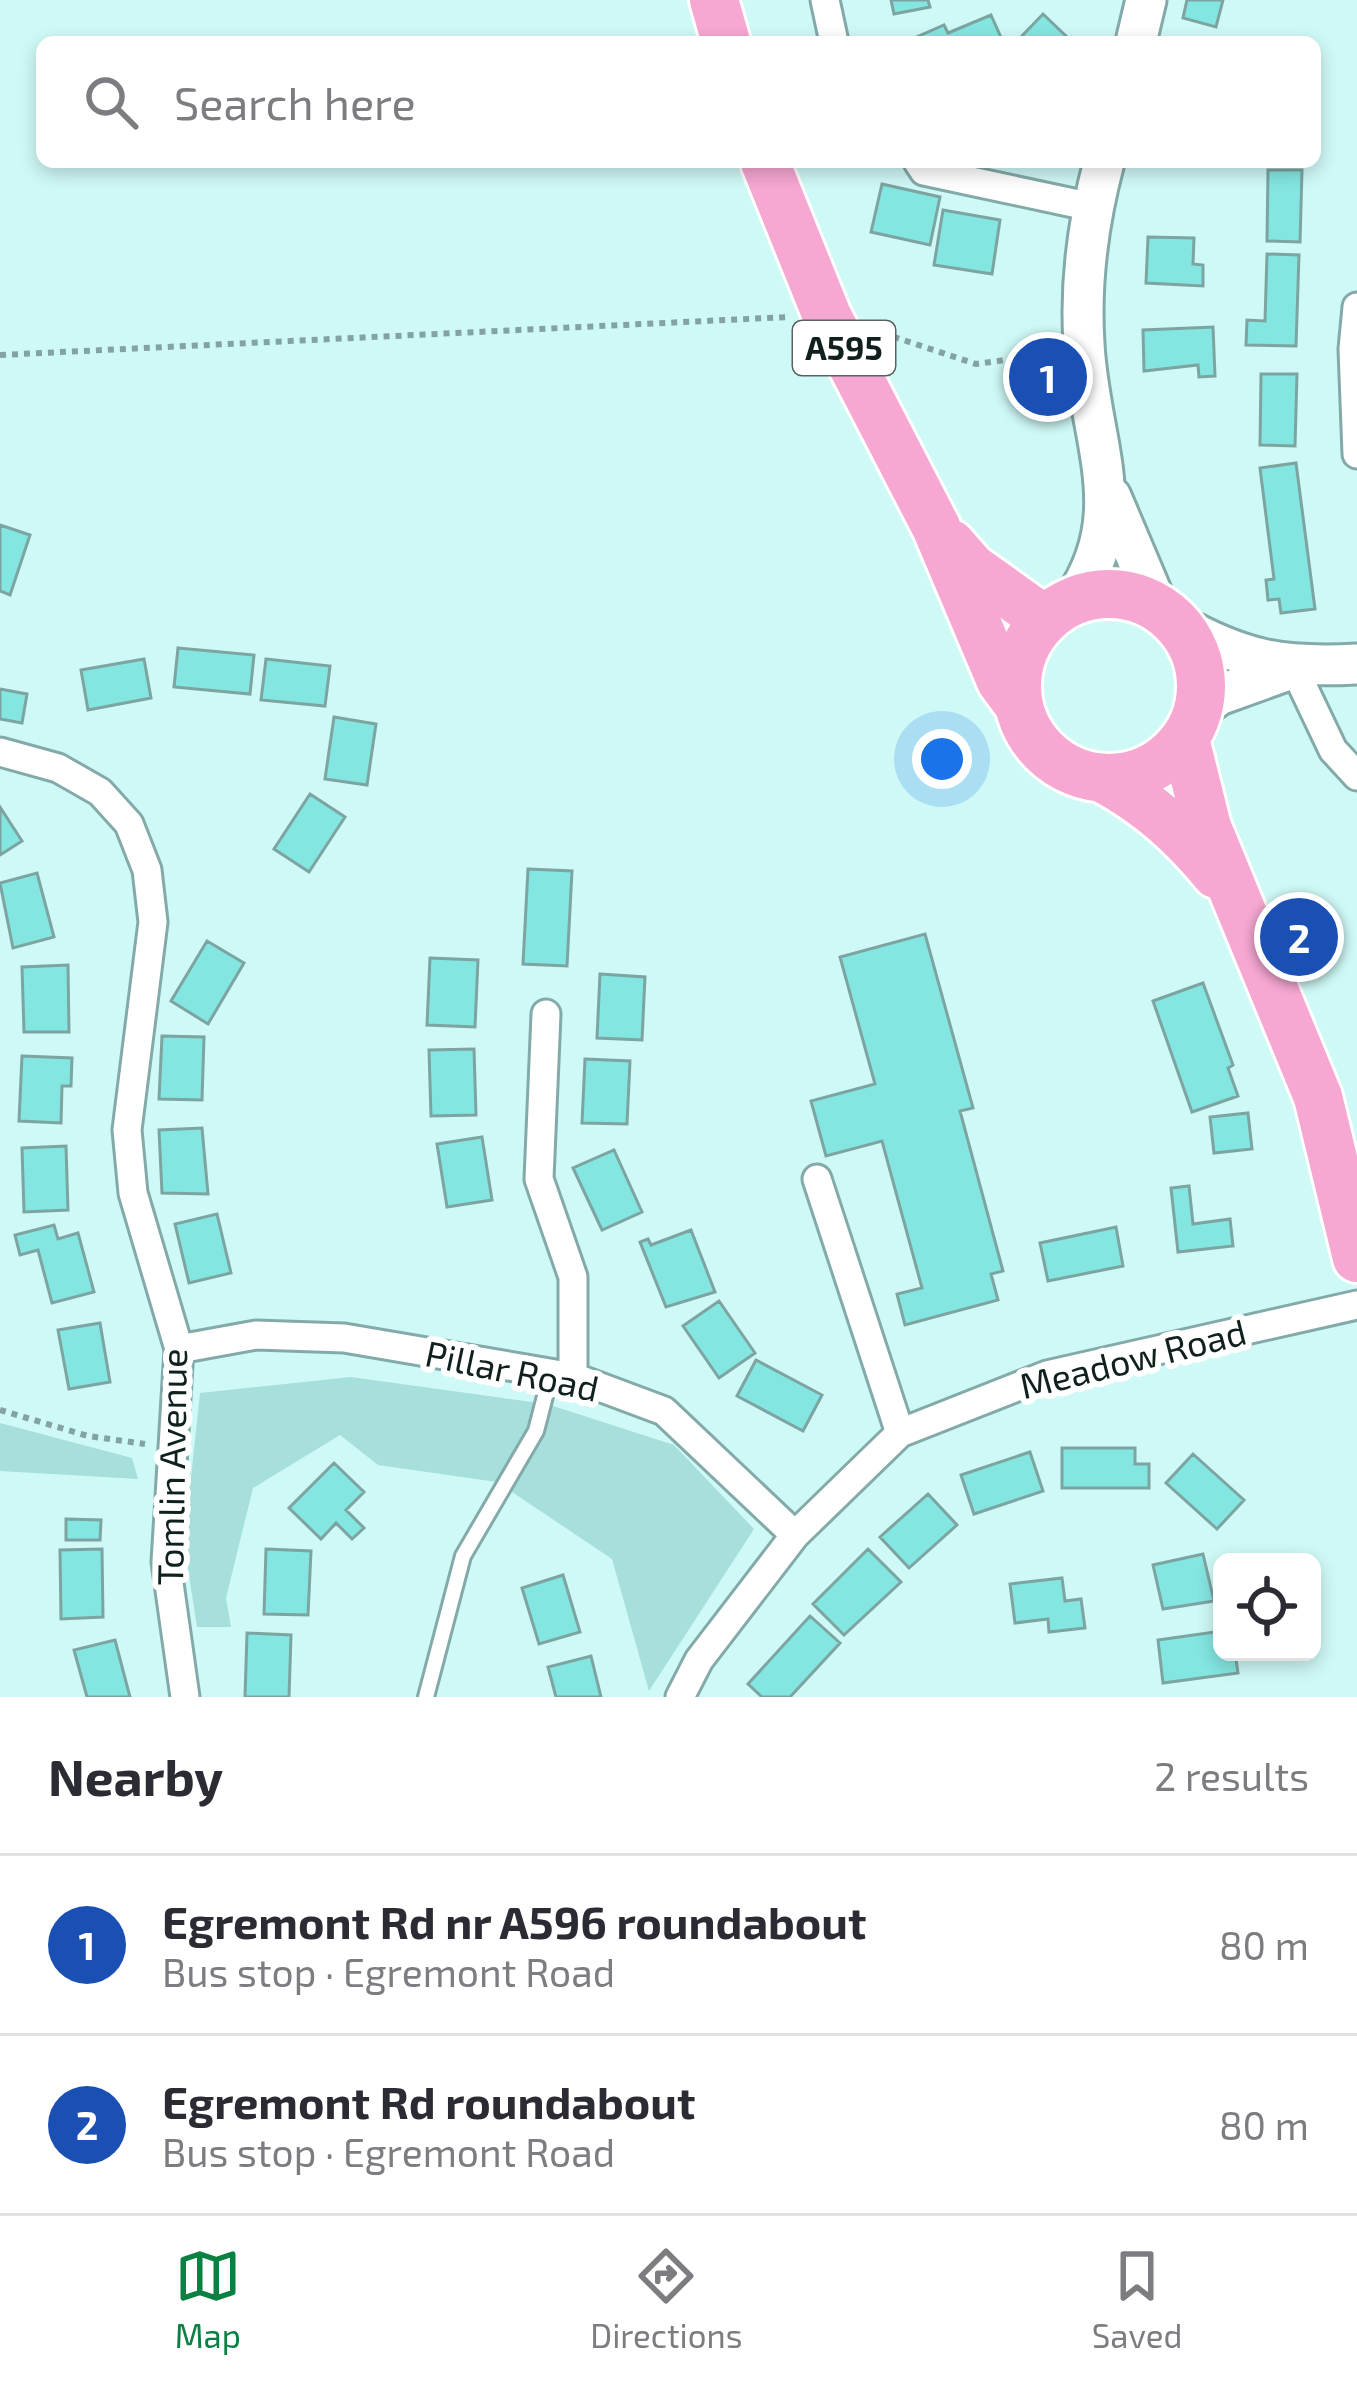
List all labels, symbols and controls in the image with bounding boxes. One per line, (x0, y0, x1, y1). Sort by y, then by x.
search box (36, 36, 1321, 168)
icon: search (78, 69, 144, 135)
text: Search here (174, 75, 416, 129)
road number: A595 (793, 321, 895, 375)
pin: 1 (1009, 332, 1087, 422)
your location (912, 729, 972, 789)
pin: 2 (1260, 892, 1338, 982)
street label: Meadow Road (1015, 1309, 1250, 1406)
street label: Pillar Road (422, 1330, 603, 1409)
street label: Tomlin Avenue (147, 1348, 194, 1586)
map controls (1213, 1553, 1321, 1661)
button: locate (1213, 1553, 1321, 1661)
text: Nearby (48, 1745, 223, 1806)
text: 2 results (1154, 1752, 1309, 1799)
text: Egremont Rd nr A596 roundabout (162, 1894, 867, 1948)
text: 1 (79, 1921, 95, 1968)
text: 80 m (1219, 1921, 1309, 1968)
text: Bus stop · Egremont Road (162, 1948, 615, 1995)
text: Egremont Rd roundabout (162, 2074, 695, 2128)
text: 2 (76, 2101, 98, 2148)
text: 80 m (1219, 2101, 1309, 2148)
text: Bus stop · Egremont Road (162, 2128, 615, 2175)
tab: Map (175, 2243, 241, 2355)
tab: Directions (590, 2243, 742, 2355)
tab: Saved (1092, 2243, 1182, 2355)

